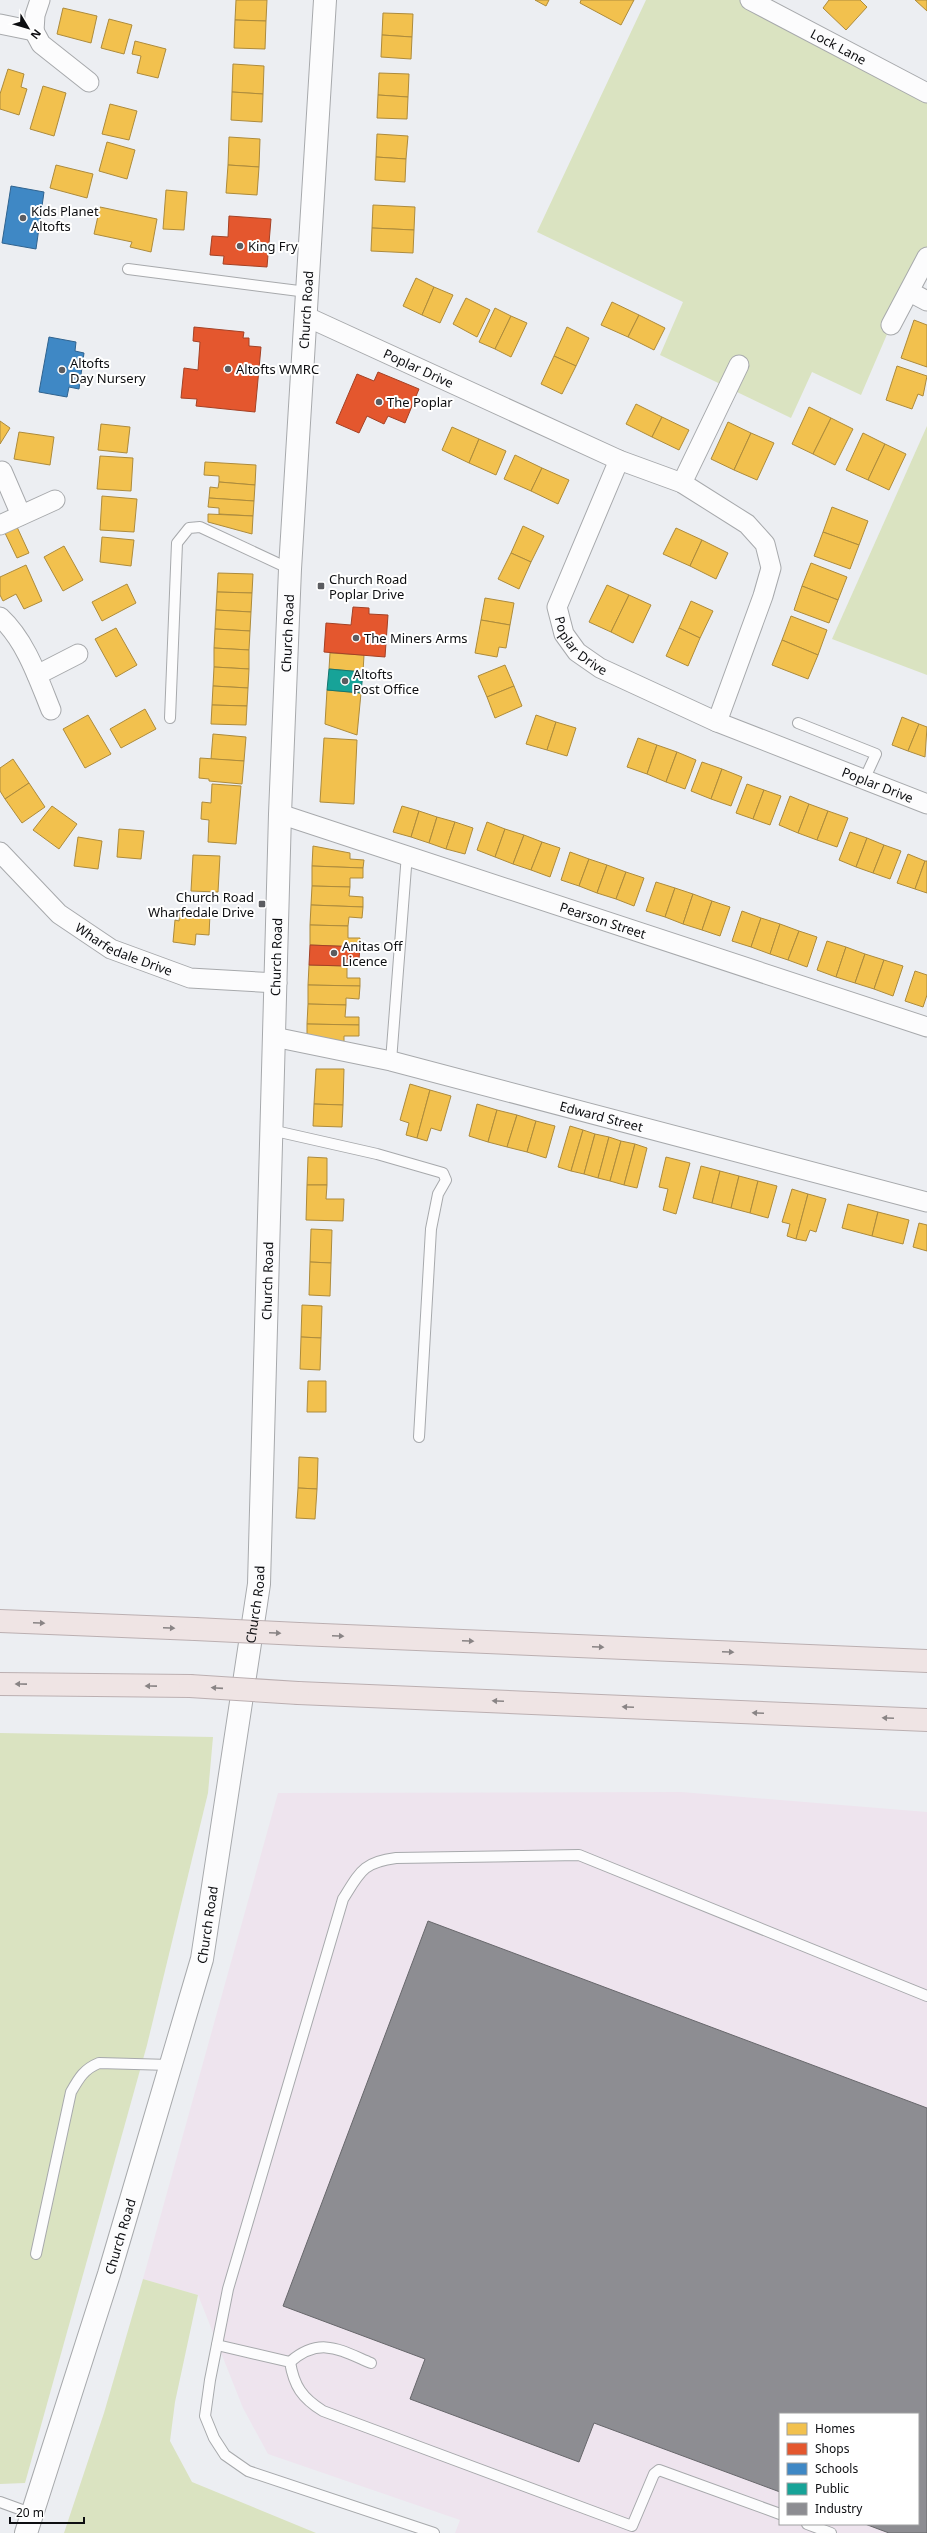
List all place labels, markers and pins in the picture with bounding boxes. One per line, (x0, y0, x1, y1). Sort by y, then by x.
place label: Kids Planet Altofts (31, 202, 99, 235)
marker: Kids Planet Altofts (18, 213, 28, 223)
place label: King Fry (248, 237, 298, 255)
marker: King Fry (235, 241, 245, 251)
place label: Altofts Day Nursery (70, 354, 146, 387)
place label: Altofts WMRC (236, 360, 319, 378)
marker: Altofts WMRC (223, 364, 233, 374)
marker: Altofts Day Nursery (57, 365, 67, 375)
place label: The Poplar (387, 393, 453, 411)
marker: The Poplar (374, 397, 384, 407)
place label: Church Road Poplar Drive (329, 570, 407, 603)
marker: Church Road Poplar Drive (316, 581, 326, 591)
place label: The Miners Arms (364, 629, 468, 647)
marker: The Miners Arms (351, 633, 361, 643)
place label: Altofts Post Office (353, 665, 419, 698)
marker: Altofts Post Office (340, 676, 350, 686)
place label: Church Road Wharfedale Drive (148, 888, 254, 921)
marker: Church Road Wharfedale Drive (257, 899, 267, 909)
place label: Anitas Off Licence (342, 937, 403, 970)
marker: Anitas Off Licence (329, 948, 339, 958)

